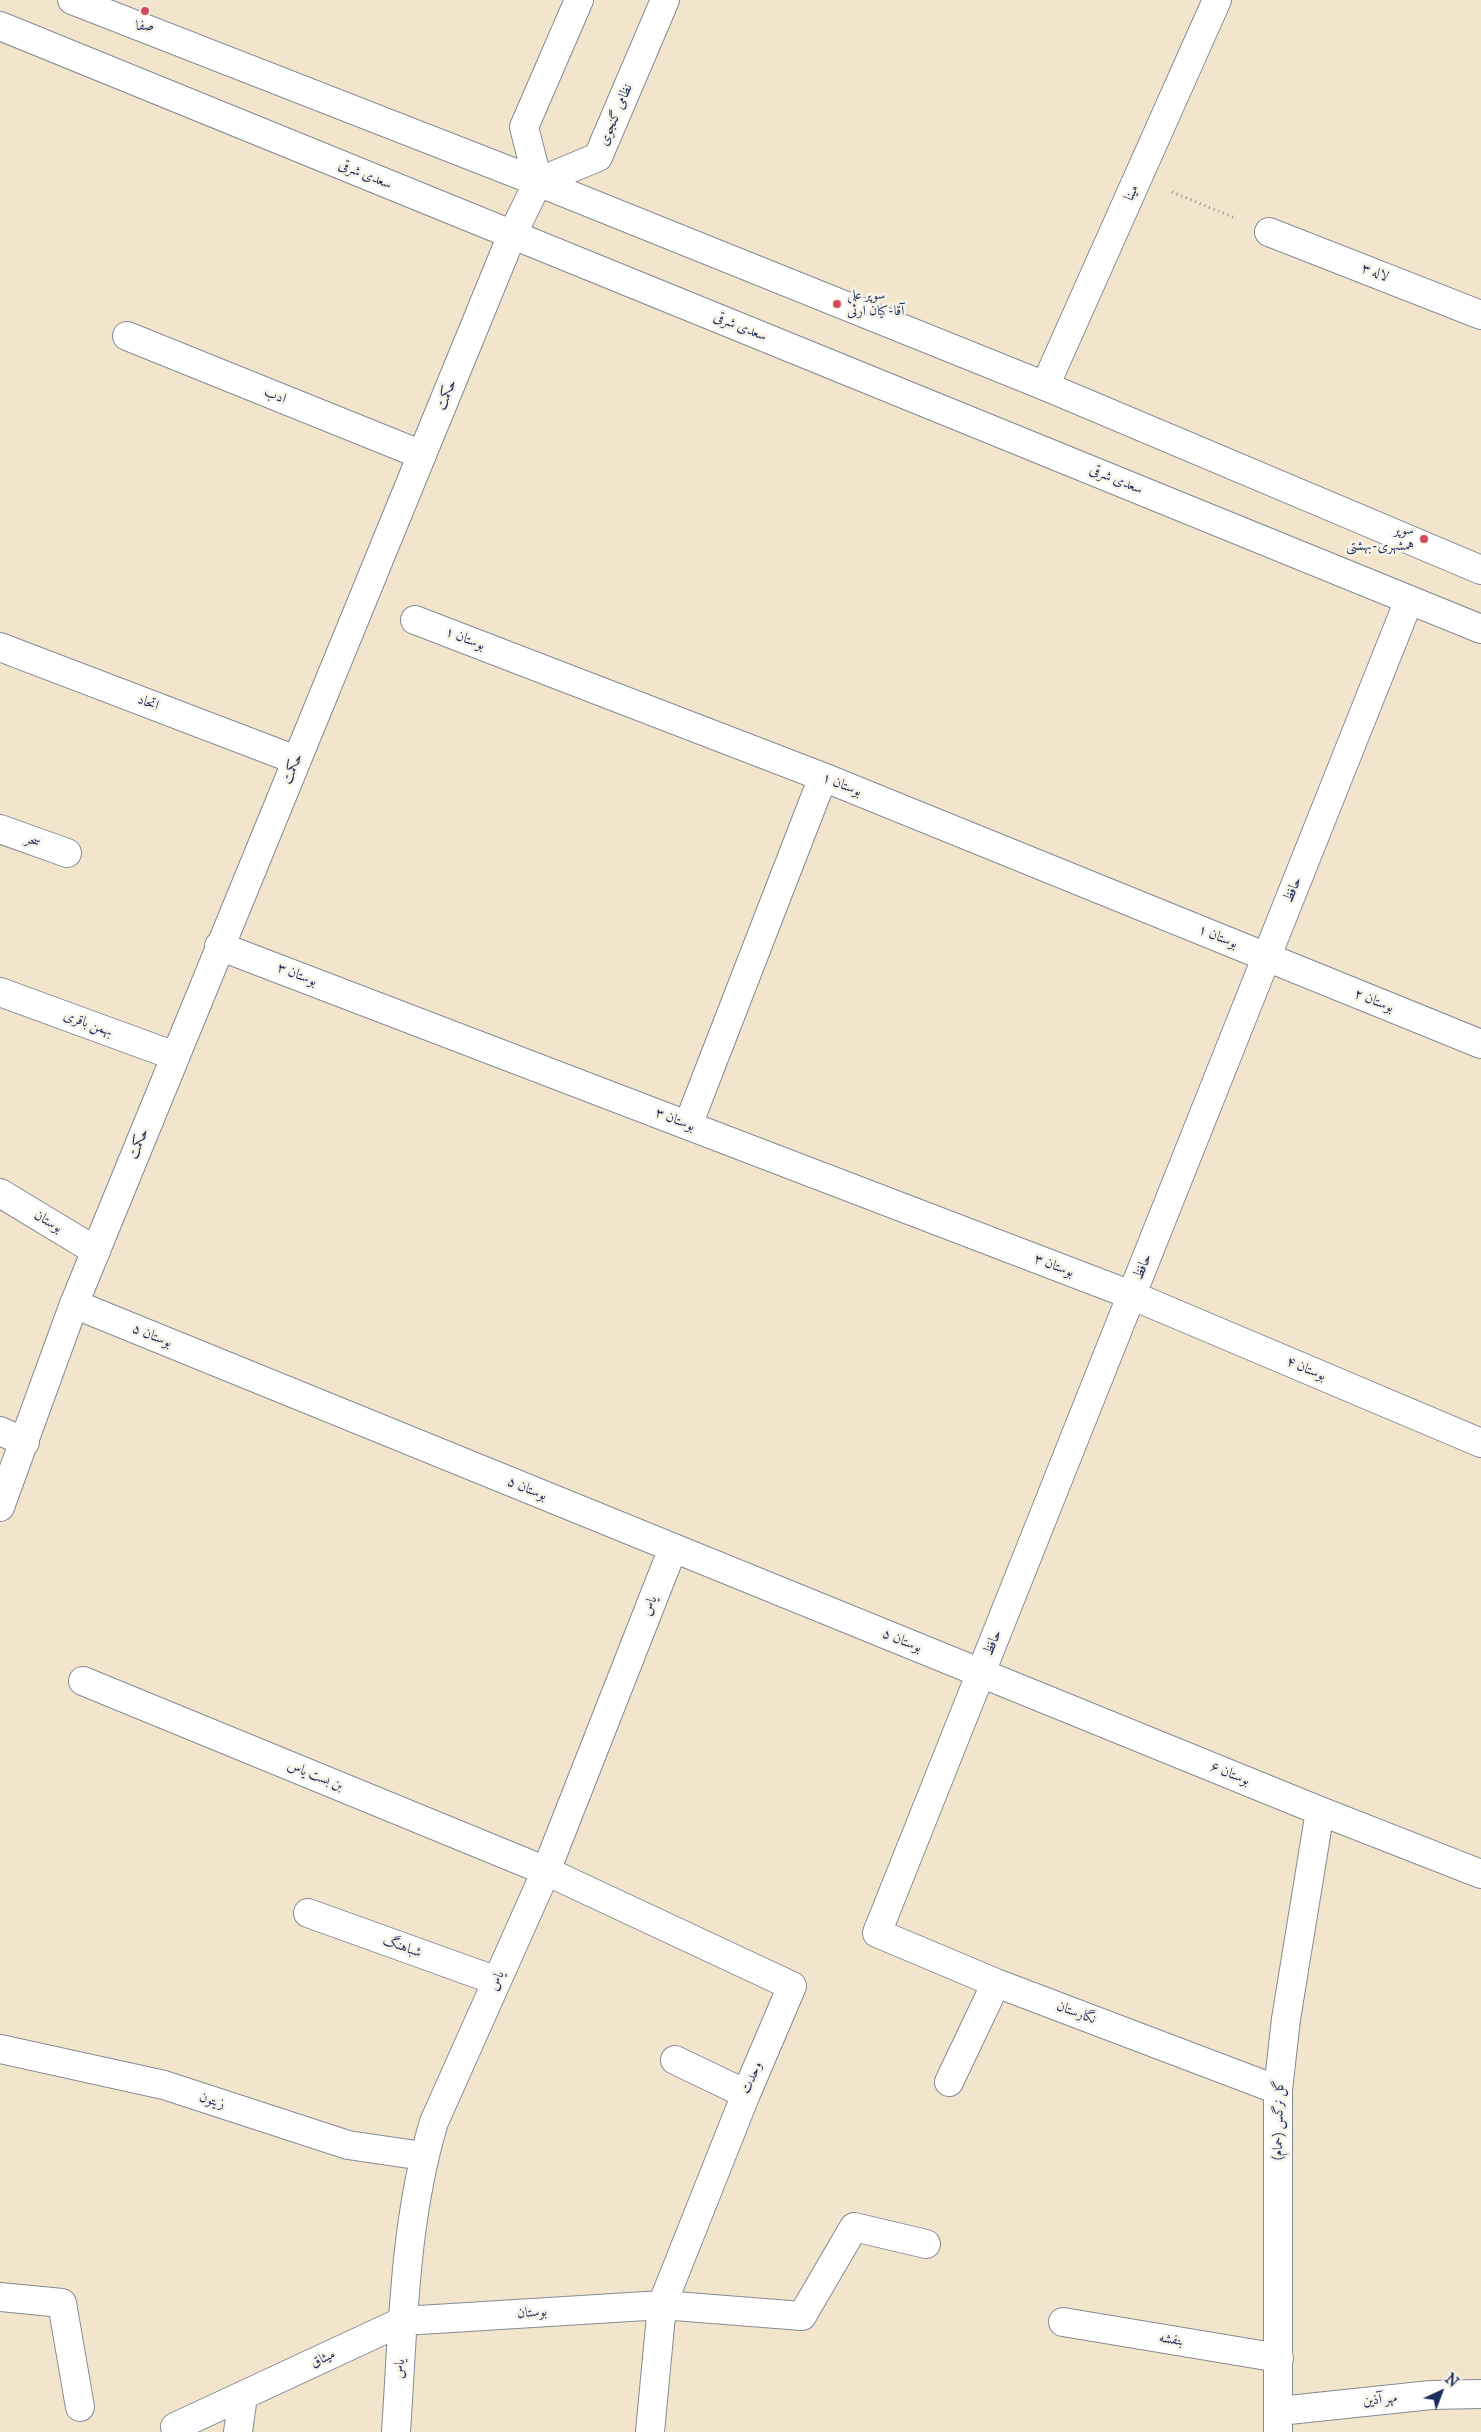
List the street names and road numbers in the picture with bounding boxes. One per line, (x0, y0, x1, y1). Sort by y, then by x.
street label: نظامی گنجوی (595, 82, 637, 148)
street label: سعدی شرقی (336, 157, 394, 193)
street label: مینا (1121, 183, 1143, 203)
street label: لاله ۳ (1359, 260, 1391, 286)
street label: سعدی شرقی (711, 309, 769, 345)
street label: حکمت (433, 377, 461, 413)
street label: ادب (262, 384, 288, 408)
street label: سعدی شرقی (1087, 462, 1145, 498)
street label: بوستان ۱ (443, 624, 487, 654)
street label: اتحاد (135, 691, 161, 715)
street label: حکمت (279, 751, 307, 787)
street label: بوستان ۱ (820, 769, 864, 801)
street label: سحر (23, 831, 43, 851)
street label: حافظ (1280, 875, 1306, 905)
street label: بوستان ۱ (1196, 921, 1240, 953)
street label: بوستان ۳ (275, 960, 319, 990)
street label: بوستان ۲ (1352, 985, 1396, 1017)
street label: بهمن باقری (61, 1007, 115, 1041)
street label: بوستان ۳ (653, 1105, 697, 1135)
street label: حکمت (125, 1126, 153, 1162)
street label: بوستان (31, 1207, 65, 1237)
street label: بوستان ۳ (1032, 1251, 1076, 1281)
street label: حافظ (1130, 1252, 1156, 1282)
street label: بوستان ۵ (130, 1320, 174, 1352)
street label: بوستان ۴ (1284, 1353, 1328, 1385)
street label: بوستان ۵ (505, 1473, 549, 1505)
street label: یاس (639, 1594, 661, 1618)
street label: بوستان ۵ (880, 1625, 924, 1657)
street label: حافظ (980, 1628, 1006, 1658)
street label: بن بست یاس (285, 1757, 345, 1795)
street label: بوستان ۶ (1208, 1758, 1252, 1790)
street label: شباهنگ (380, 1932, 424, 1962)
street label: یاس (485, 1969, 509, 1993)
street label: نگارستان (1054, 1998, 1098, 2028)
street label: وحدت (738, 2059, 766, 2097)
street label: گل نرگس (حمام) (1270, 2080, 1288, 2160)
street label: زیتون (197, 2089, 227, 2113)
street label: بوستان (516, 2304, 548, 2322)
street label: بنفشه (1158, 2330, 1184, 2350)
street label: میثاق (308, 2346, 338, 2372)
street label: یاس (391, 2359, 409, 2379)
street label: مهر آذین (1362, 2390, 1398, 2410)

